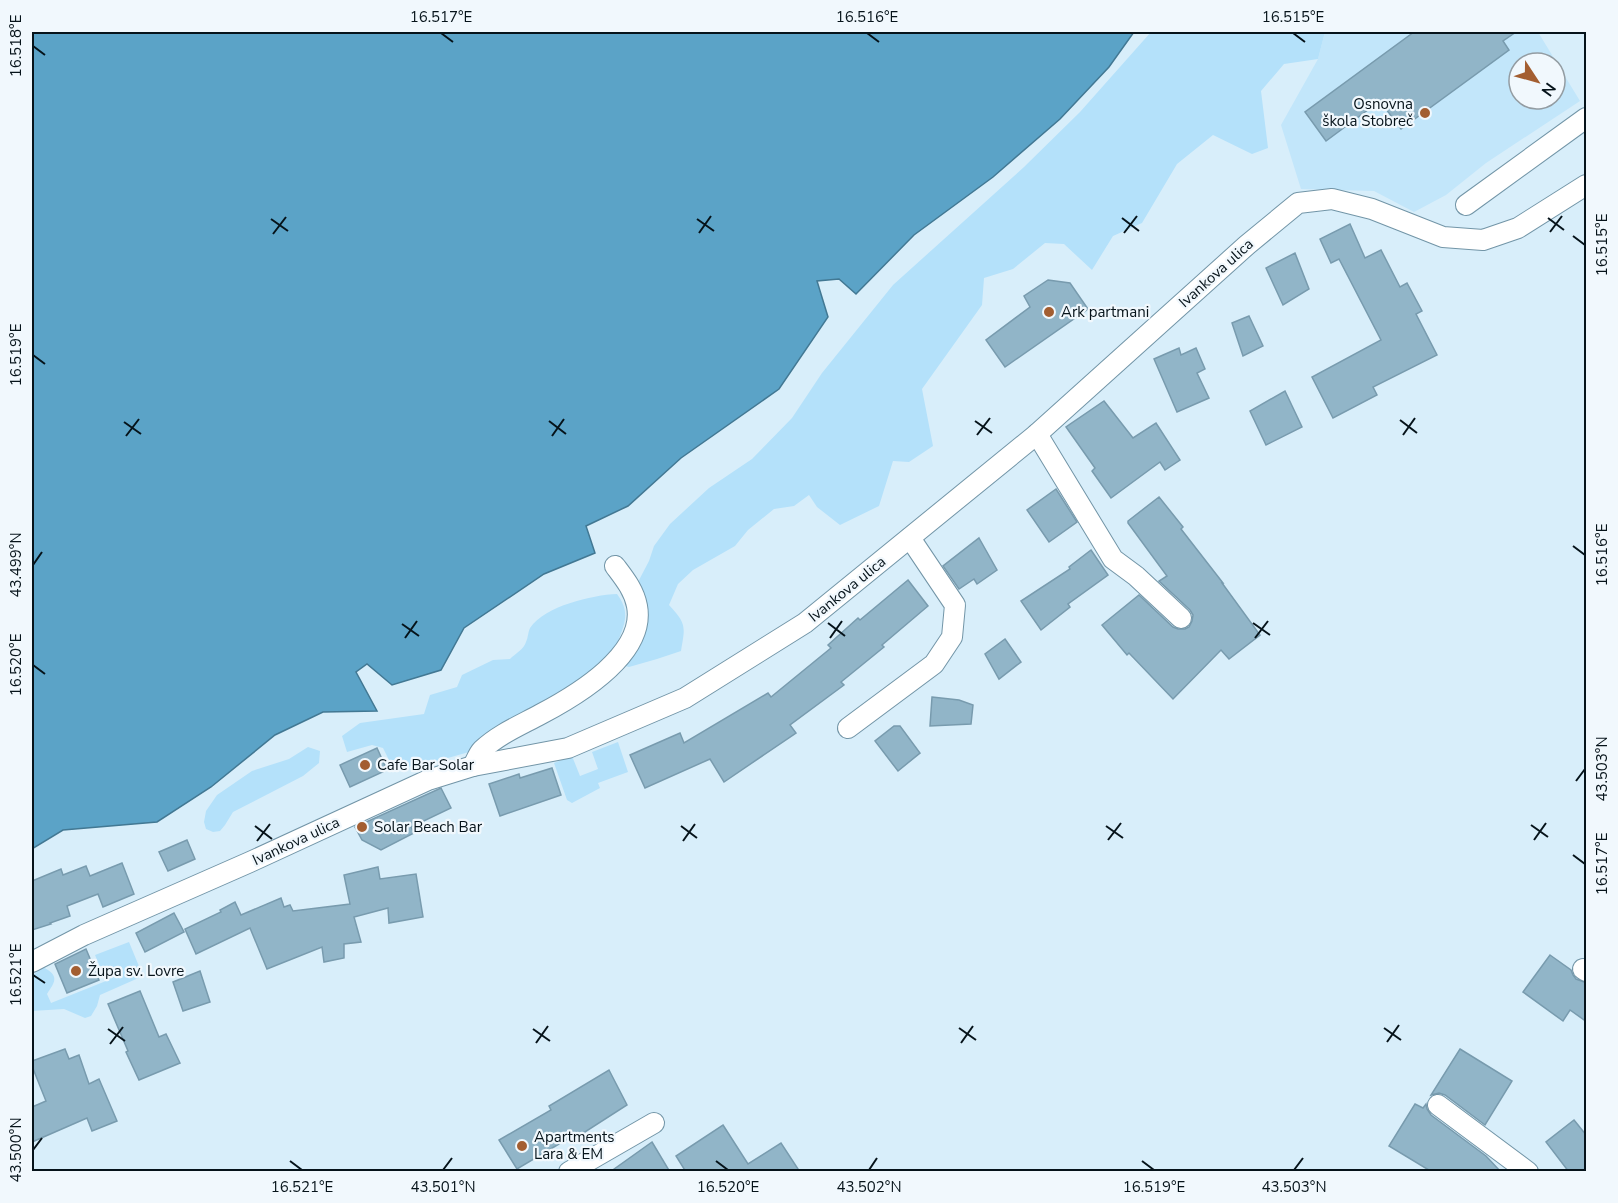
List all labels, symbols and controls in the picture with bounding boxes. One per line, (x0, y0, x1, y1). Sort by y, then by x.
text: 16.517°E (410, 7, 472, 27)
text: 16.516°E (836, 7, 898, 27)
text: 16.515°E (1262, 7, 1324, 27)
text: 16.518°E (6, 15, 26, 77)
north arrow (1507, 51, 1567, 111)
text: N (1536, 78, 1561, 101)
place label: Osnovna škola Stobreč (1322, 94, 1413, 131)
marker: Osnovna škola Stobreč (1418, 106, 1432, 120)
text: 16.515°E (1592, 214, 1612, 276)
street label: Ivankova ulica (1174, 234, 1258, 312)
place label: Ark partmani (1061, 302, 1149, 322)
marker: Ark partmani (1042, 305, 1056, 319)
text: 16.519°E (6, 324, 26, 386)
text: 16.516°E (1592, 524, 1612, 586)
text: 43.499°N (6, 532, 26, 598)
street label: Ivankova ulica (804, 552, 890, 626)
text: 16.520°E (6, 634, 26, 696)
text: 43.503°N (1592, 736, 1612, 802)
place label: Cafe Bar Solar (377, 755, 475, 775)
marker: Cafe Bar Solar (358, 758, 372, 772)
street label: Ivankova ulica (249, 812, 343, 870)
place label: Solar Beach Bar (374, 817, 483, 837)
marker: Solar Beach Bar (355, 820, 369, 834)
text: 16.517°E (1592, 833, 1612, 895)
text: 16.521°E (6, 944, 26, 1006)
place label: Župa sv. Lovre (88, 961, 184, 981)
marker: Župa sv. Lovre (69, 964, 83, 978)
text: 43.500°N (6, 1117, 26, 1183)
place label: Apartments Lara & EM (534, 1127, 614, 1164)
marker: Apartments Lara & EM (515, 1139, 529, 1153)
text: 16.521°E (271, 1177, 333, 1197)
text: 43.501°N (410, 1177, 476, 1197)
text: 16.520°E (697, 1177, 759, 1197)
text: 43.502°N (836, 1177, 902, 1197)
text: 16.519°E (1123, 1177, 1185, 1197)
text: 43.503°N (1261, 1177, 1327, 1197)

